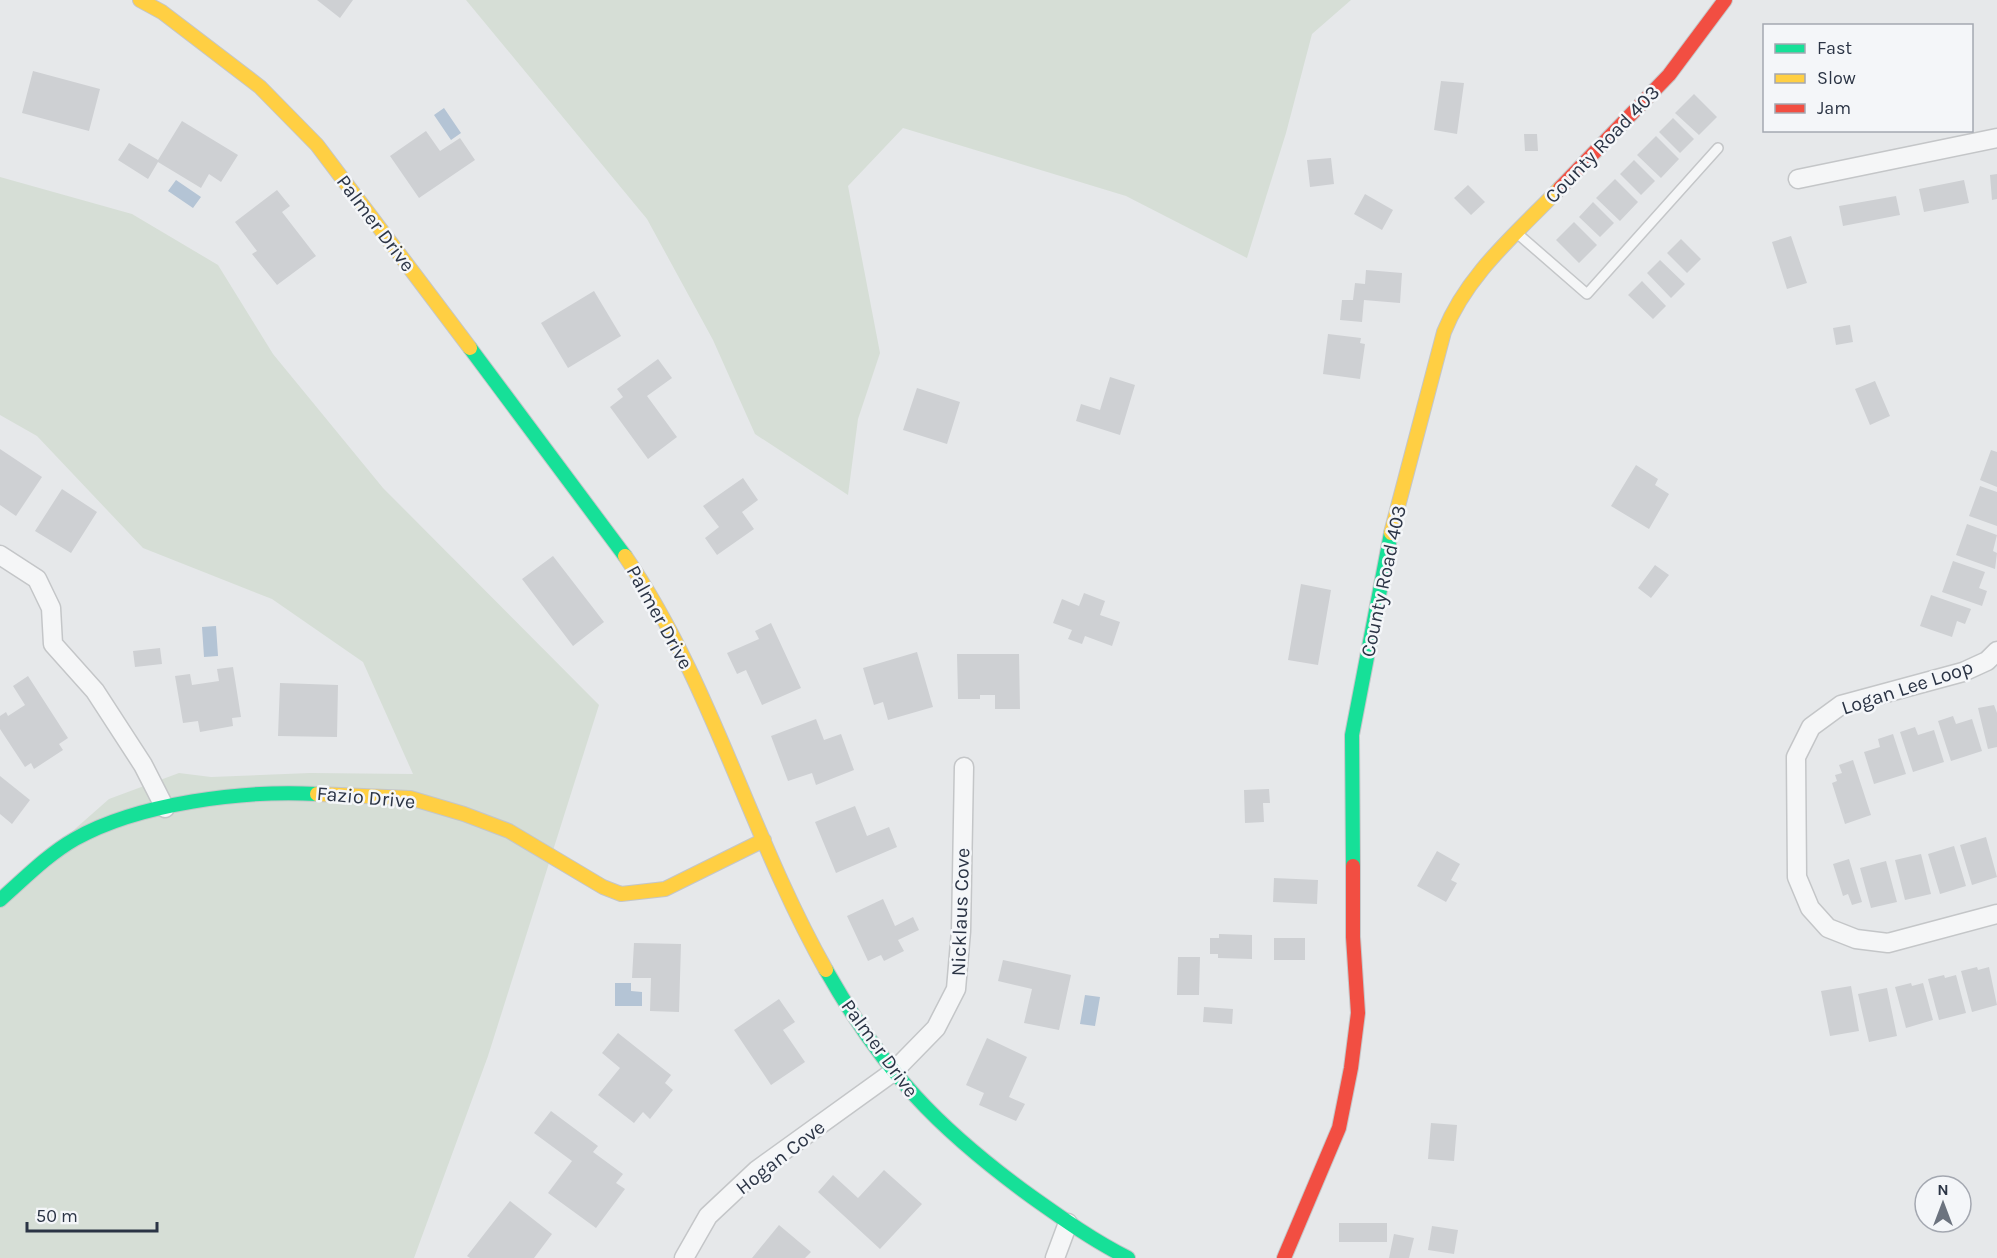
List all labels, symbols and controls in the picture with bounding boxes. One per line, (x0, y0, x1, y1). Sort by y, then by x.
legend (1763, 24, 1973, 132)
text: Fast (1817, 37, 1852, 59)
text: Slow (1817, 67, 1856, 89)
street label: County Road 403 (1540, 81, 1664, 208)
text: Jam (1817, 97, 1851, 119)
street label: Palmer Drive (332, 170, 419, 276)
street label: County Road 403 (1356, 503, 1411, 659)
street label: Palmer Drive (622, 561, 698, 673)
street label: Logan Lee Loop (1838, 655, 1976, 720)
street label: Fazio Drive (316, 782, 416, 813)
street label: Nicklaus Cove (947, 847, 974, 977)
street label: Palmer Drive (836, 995, 923, 1102)
street label: Hogan Cove (731, 1115, 830, 1199)
north arrow (1913, 1174, 1973, 1234)
text: N (1937, 1180, 1949, 1199)
scale bar (27, 1195, 158, 1233)
text: 50 m (36, 1205, 78, 1227)

